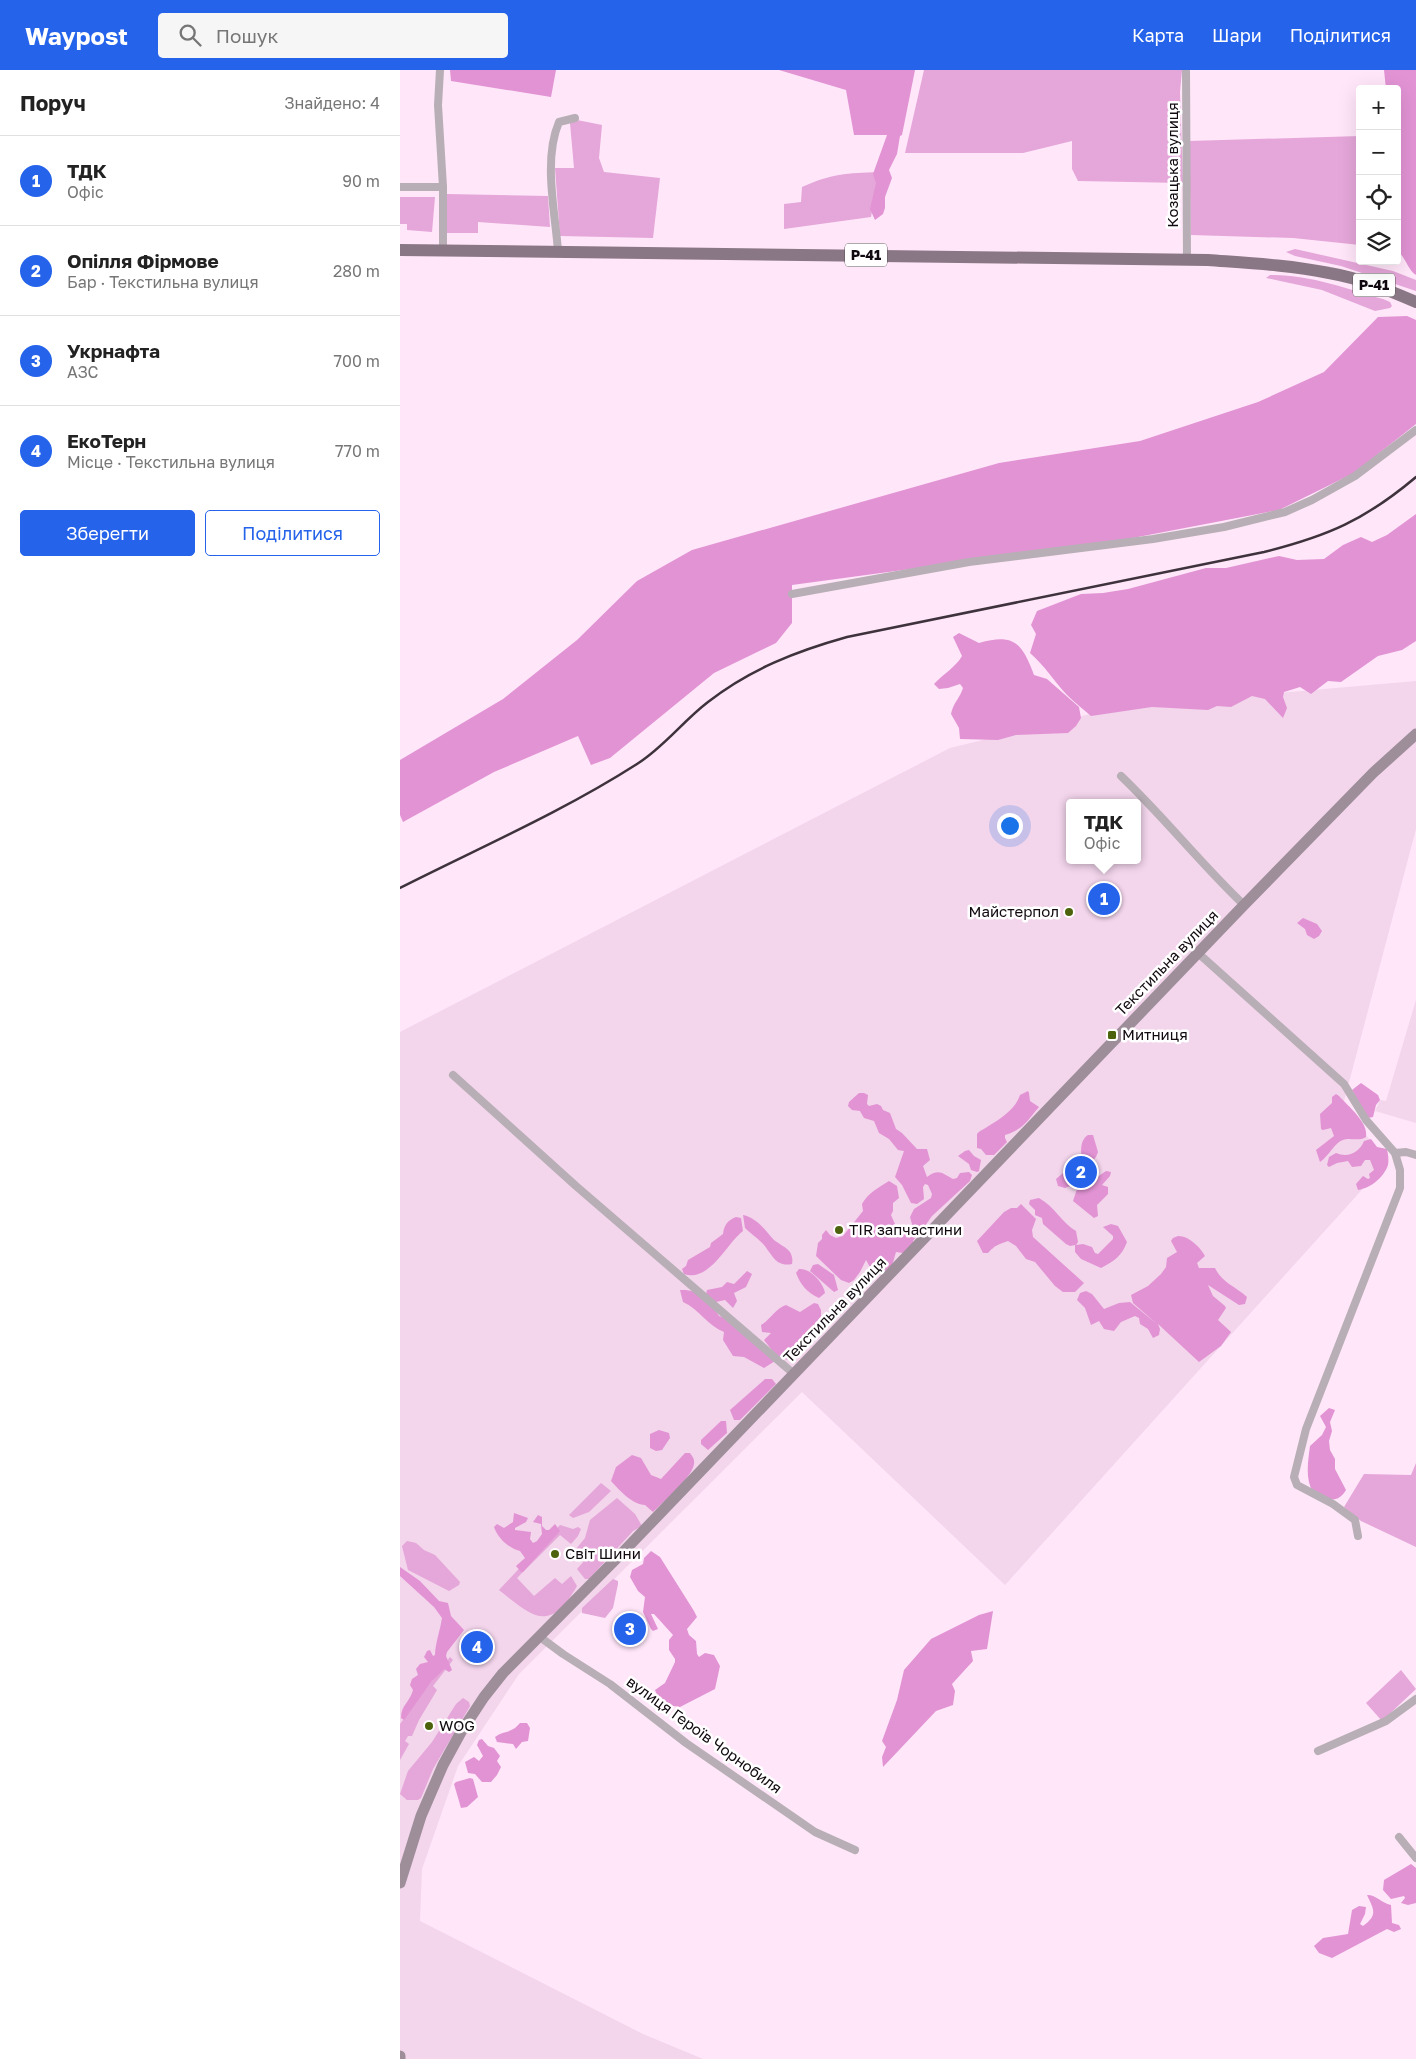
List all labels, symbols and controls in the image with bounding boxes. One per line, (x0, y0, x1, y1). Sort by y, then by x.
search box (158, 13, 508, 58)
text: Waypost (25, 21, 128, 50)
icon: search (176, 21, 204, 49)
text: Пошук (216, 24, 278, 47)
text: Карта (1132, 24, 1184, 46)
text: Шари (1212, 24, 1262, 46)
text: Поділитися (1290, 24, 1391, 46)
map controls (1356, 85, 1401, 265)
button: + (1356, 85, 1401, 130)
text: Поруч (20, 90, 86, 116)
text: Знайдено: 4 (284, 93, 380, 113)
street label: Козацька вулиця (1163, 102, 1181, 228)
button: − (1356, 130, 1401, 175)
text: ТДК (67, 159, 107, 182)
text: 1 (32, 171, 40, 191)
text: 90 m (342, 171, 380, 191)
button: locate (1356, 175, 1401, 220)
text: Офіс (67, 182, 104, 202)
button: layers (1356, 220, 1401, 265)
road number: Р-41 (845, 244, 887, 266)
text: Опілля Фірмове (67, 249, 219, 272)
text: 2 (31, 261, 41, 281)
text: 280 m (333, 261, 380, 281)
text: Бар · Текстильна вулиця (67, 272, 259, 292)
road number: Р-41 (1353, 274, 1395, 296)
text: Укрнафта (67, 339, 160, 362)
text: 3 (31, 351, 41, 371)
text: 700 m (334, 351, 380, 371)
text: АЗС (67, 362, 98, 382)
text: ЕкоТерн (67, 429, 146, 452)
text: 4 (31, 441, 41, 461)
text: 770 m (335, 441, 380, 461)
text: Місце · Текстильна вулиця (67, 452, 275, 472)
button: Зберегти (20, 510, 195, 556)
button: Поділитися (205, 510, 380, 556)
popup (1066, 799, 1141, 864)
text: ТДК (1084, 810, 1123, 833)
your location (997, 813, 1023, 839)
text: Офіс (1084, 833, 1120, 853)
pin: 1 (1088, 880, 1120, 918)
place label: Майстерпол (969, 902, 1059, 920)
marker: Майстерпол (1063, 906, 1075, 918)
street label: Текстильна вулиця (1111, 906, 1221, 1019)
place label: Митниця (1122, 1025, 1188, 1043)
marker: Митниця (1106, 1029, 1118, 1041)
pin: 2 (1065, 1153, 1097, 1191)
place label: TIR запчастини (849, 1220, 962, 1238)
marker: TIR запчастини (833, 1224, 845, 1236)
street label: Текстильна вулиця (779, 1253, 889, 1366)
place label: Світ Шини (565, 1544, 641, 1562)
marker: Світ Шини (549, 1548, 561, 1560)
pin: 3 (614, 1610, 646, 1648)
pin: 4 (461, 1628, 493, 1666)
street label: вулиця Героїв Чорнобиля (623, 1672, 786, 1797)
place label: WOG (439, 1716, 475, 1734)
marker: WOG (423, 1720, 435, 1732)

